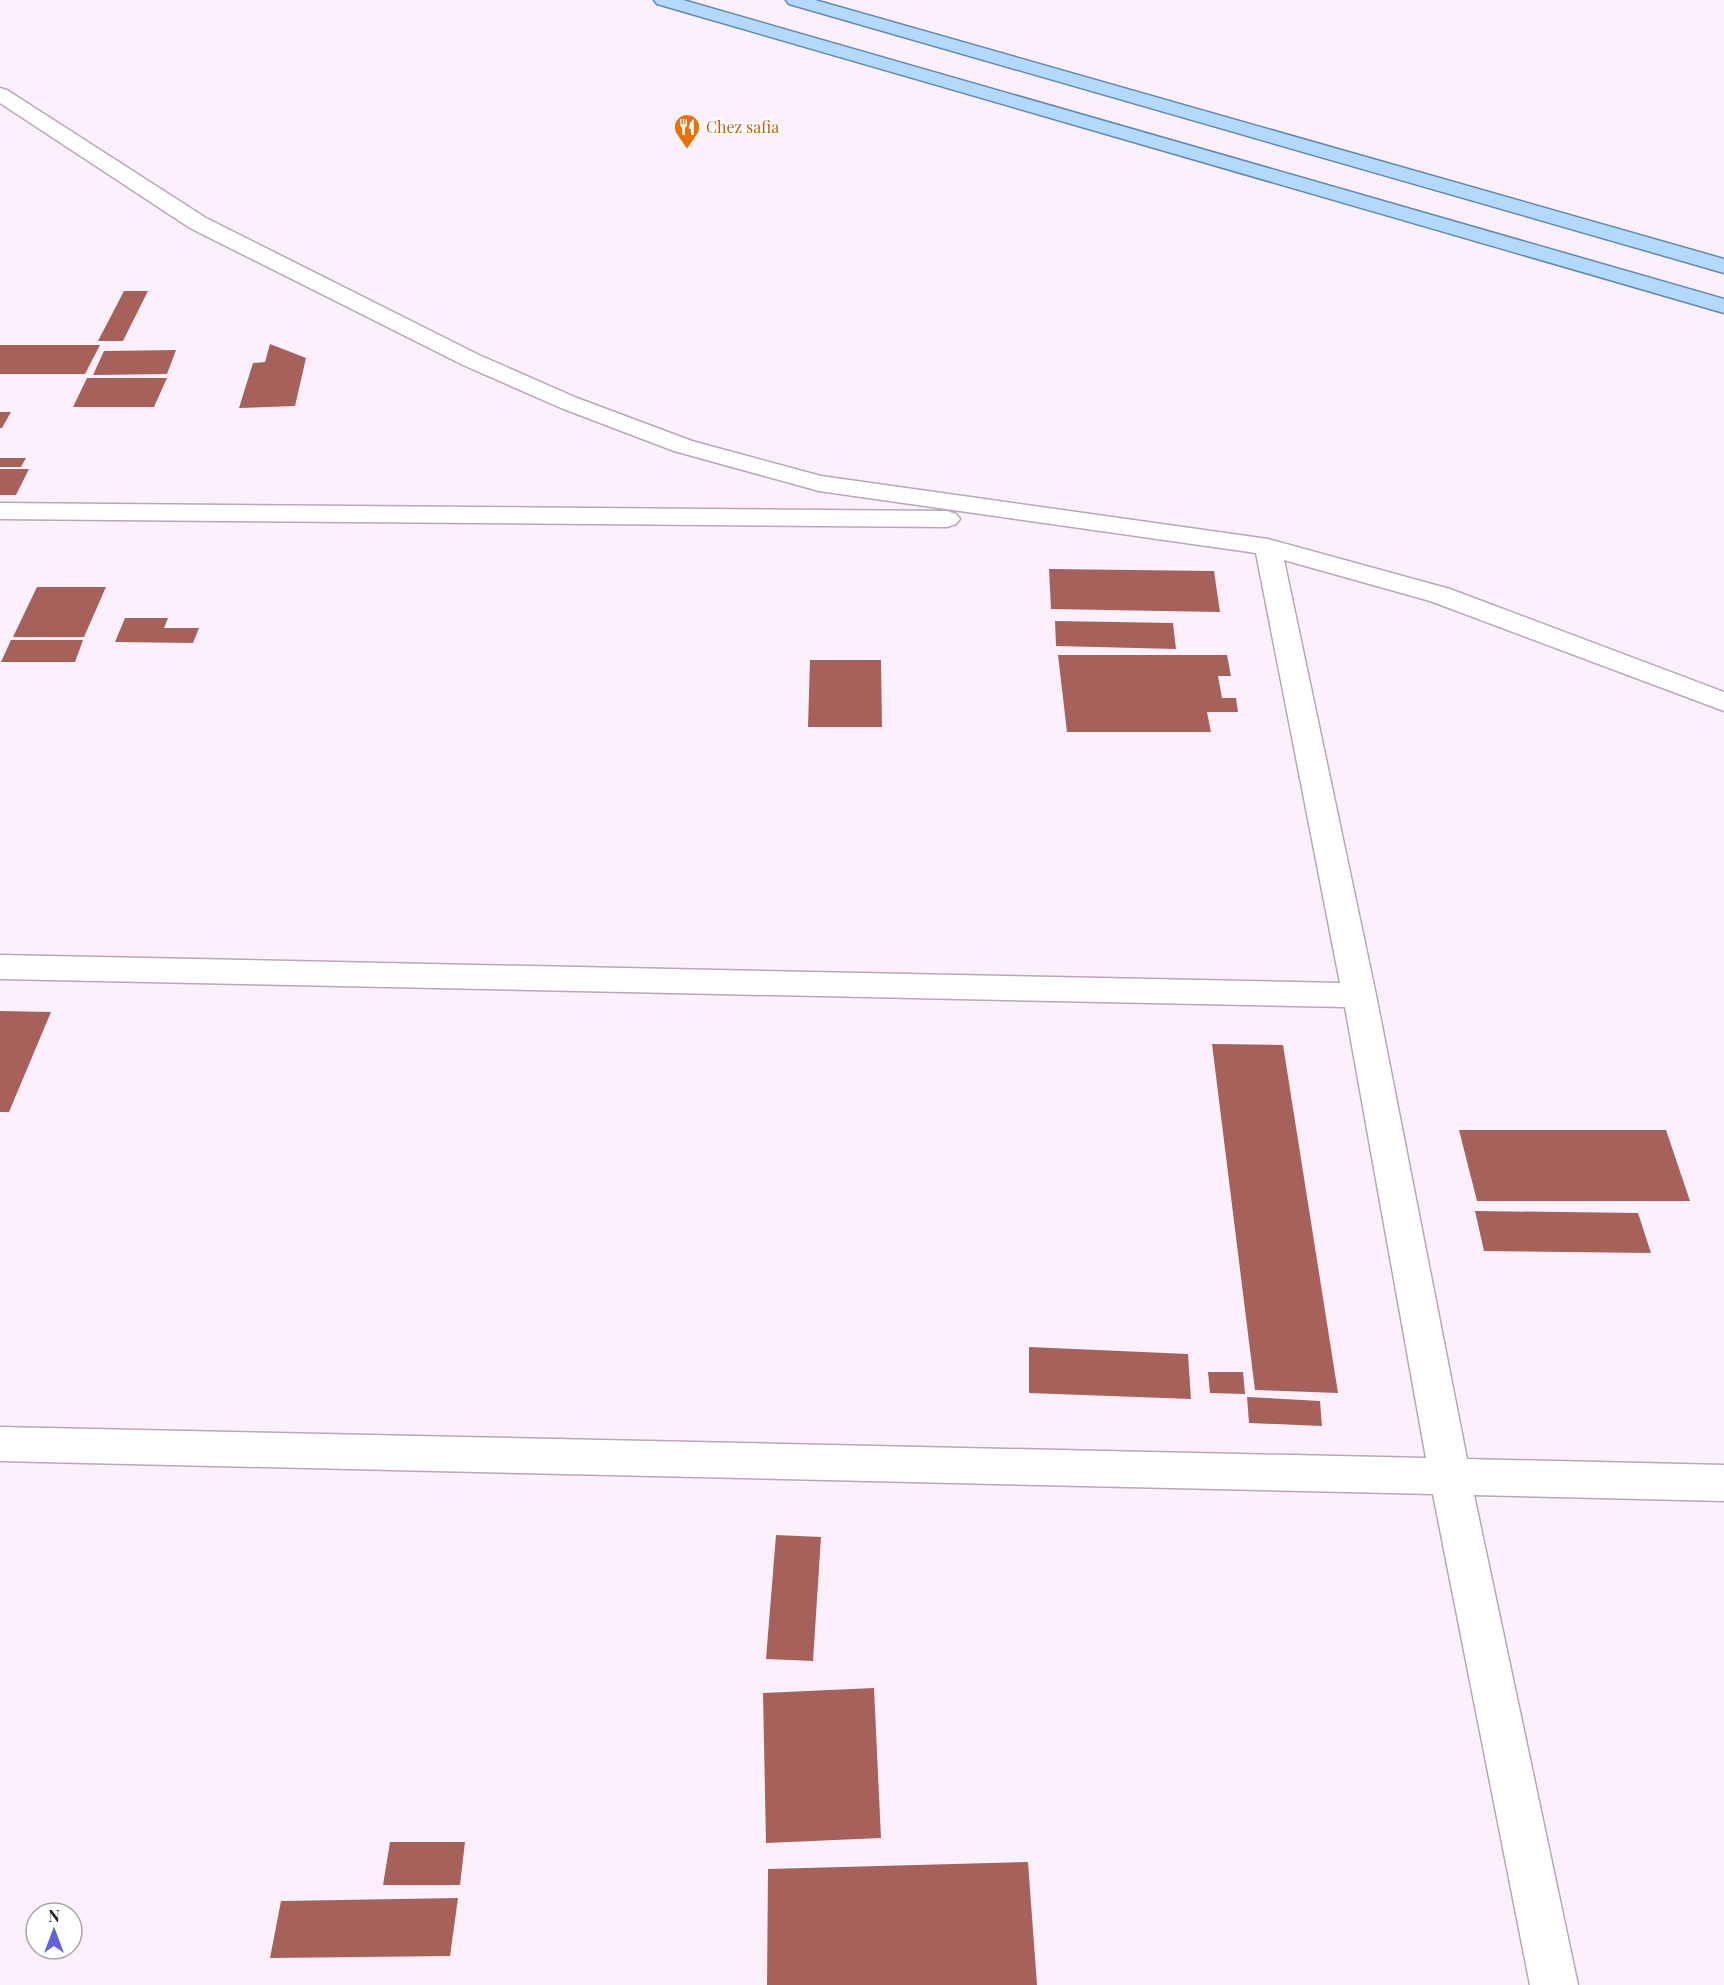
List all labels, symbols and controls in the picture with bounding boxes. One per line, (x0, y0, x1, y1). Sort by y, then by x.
restaurant icon: Chez safia (672, 112, 702, 150)
place label: Chez safia (706, 116, 779, 137)
north arrow (24, 1901, 84, 1961)
text: N (48, 1905, 60, 1926)

